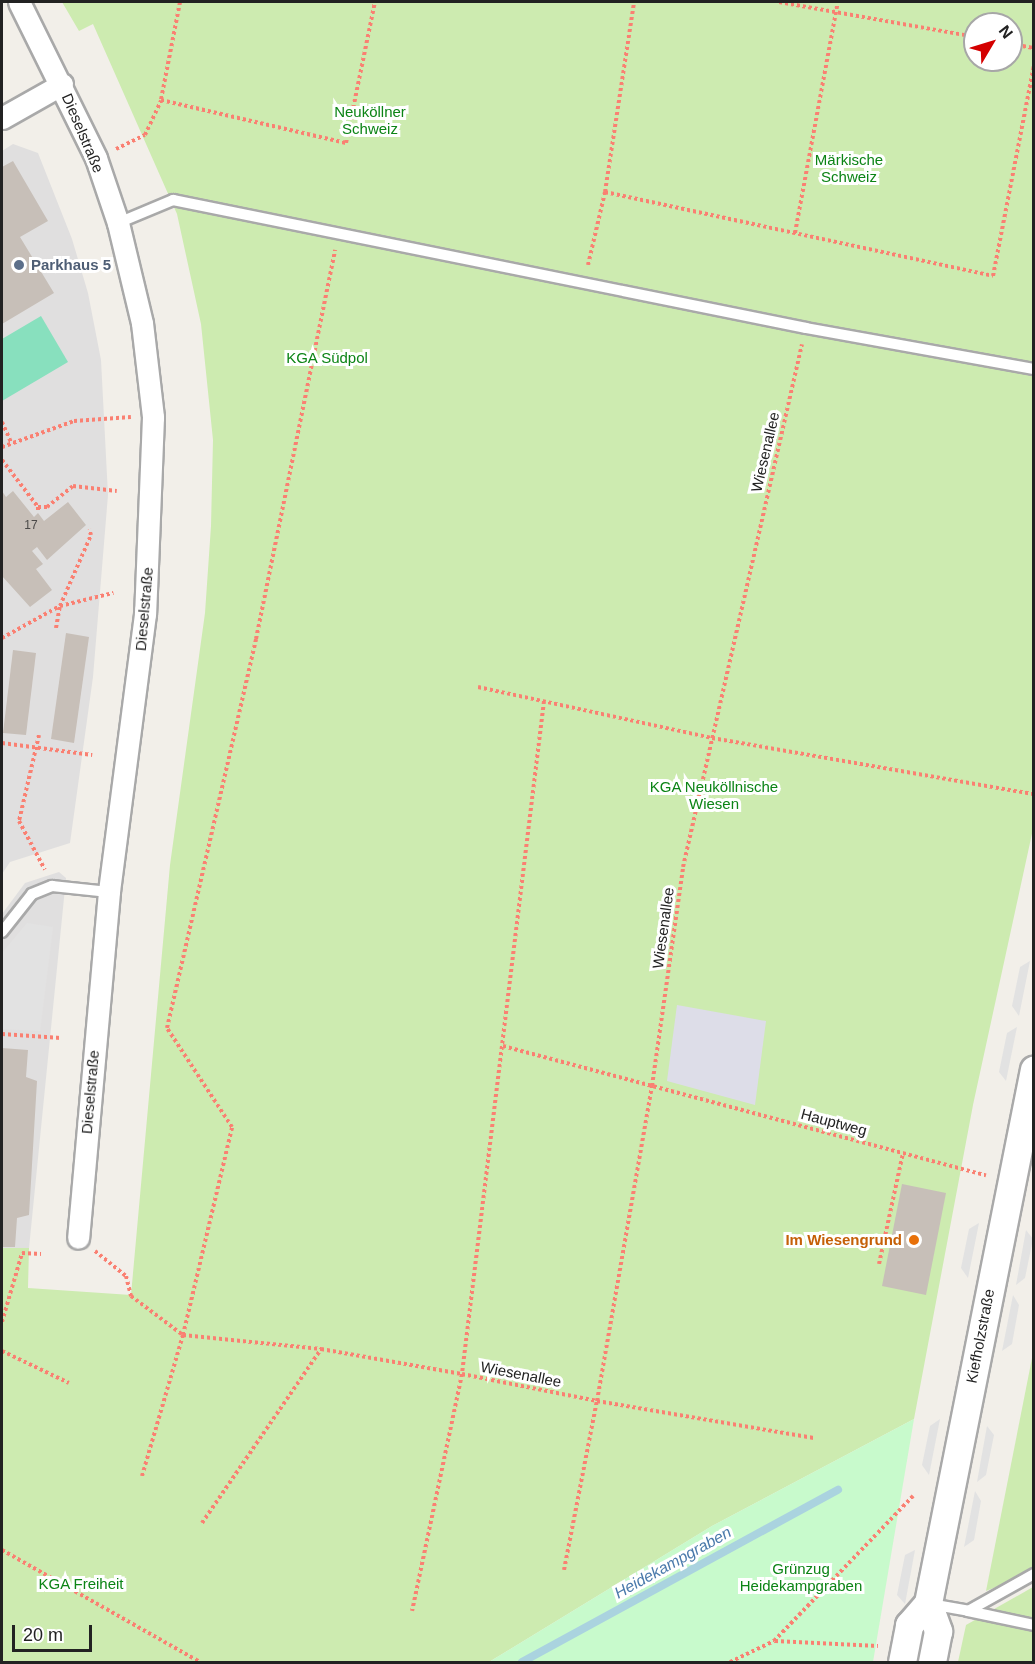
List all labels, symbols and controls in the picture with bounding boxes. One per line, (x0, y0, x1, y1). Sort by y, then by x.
north arrow (963, 12, 1023, 72)
text: N (996, 22, 1016, 42)
street label: Dieselstraße (58, 91, 108, 175)
park label: Neuköllner Schweiz (334, 102, 406, 137)
park label: Märkische Schweiz (815, 150, 883, 185)
place label: Parkhaus 5 (31, 256, 111, 274)
marker: Parkhaus 5 (12, 258, 26, 272)
park label: KGA Südpol (286, 349, 368, 367)
street label: Wiesenallee (747, 410, 783, 494)
house number: 17 (24, 519, 38, 533)
street label: Dieselstraße (131, 566, 157, 652)
park label: KGA Neuköllnische Wiesen (649, 777, 779, 812)
street label: Wiesenallee (648, 886, 678, 970)
street label: Dieselstraße (77, 1049, 103, 1135)
street label: Hauptweg (799, 1105, 869, 1139)
place label: Im Wiesengrund (785, 1231, 902, 1249)
marker: Im Wiesengrund (907, 1233, 921, 1247)
street label: Kiefholzstraße (962, 1287, 998, 1385)
street label: Wiesenallee (479, 1357, 563, 1391)
water label: Heidekampgraben (611, 1523, 735, 1603)
park label: Grünzug Heidekampgraben (740, 1559, 862, 1594)
park label: KGA Freiheit (38, 1575, 124, 1593)
scale bar (15, 1613, 94, 1651)
text: 20 m (23, 1625, 63, 1645)

